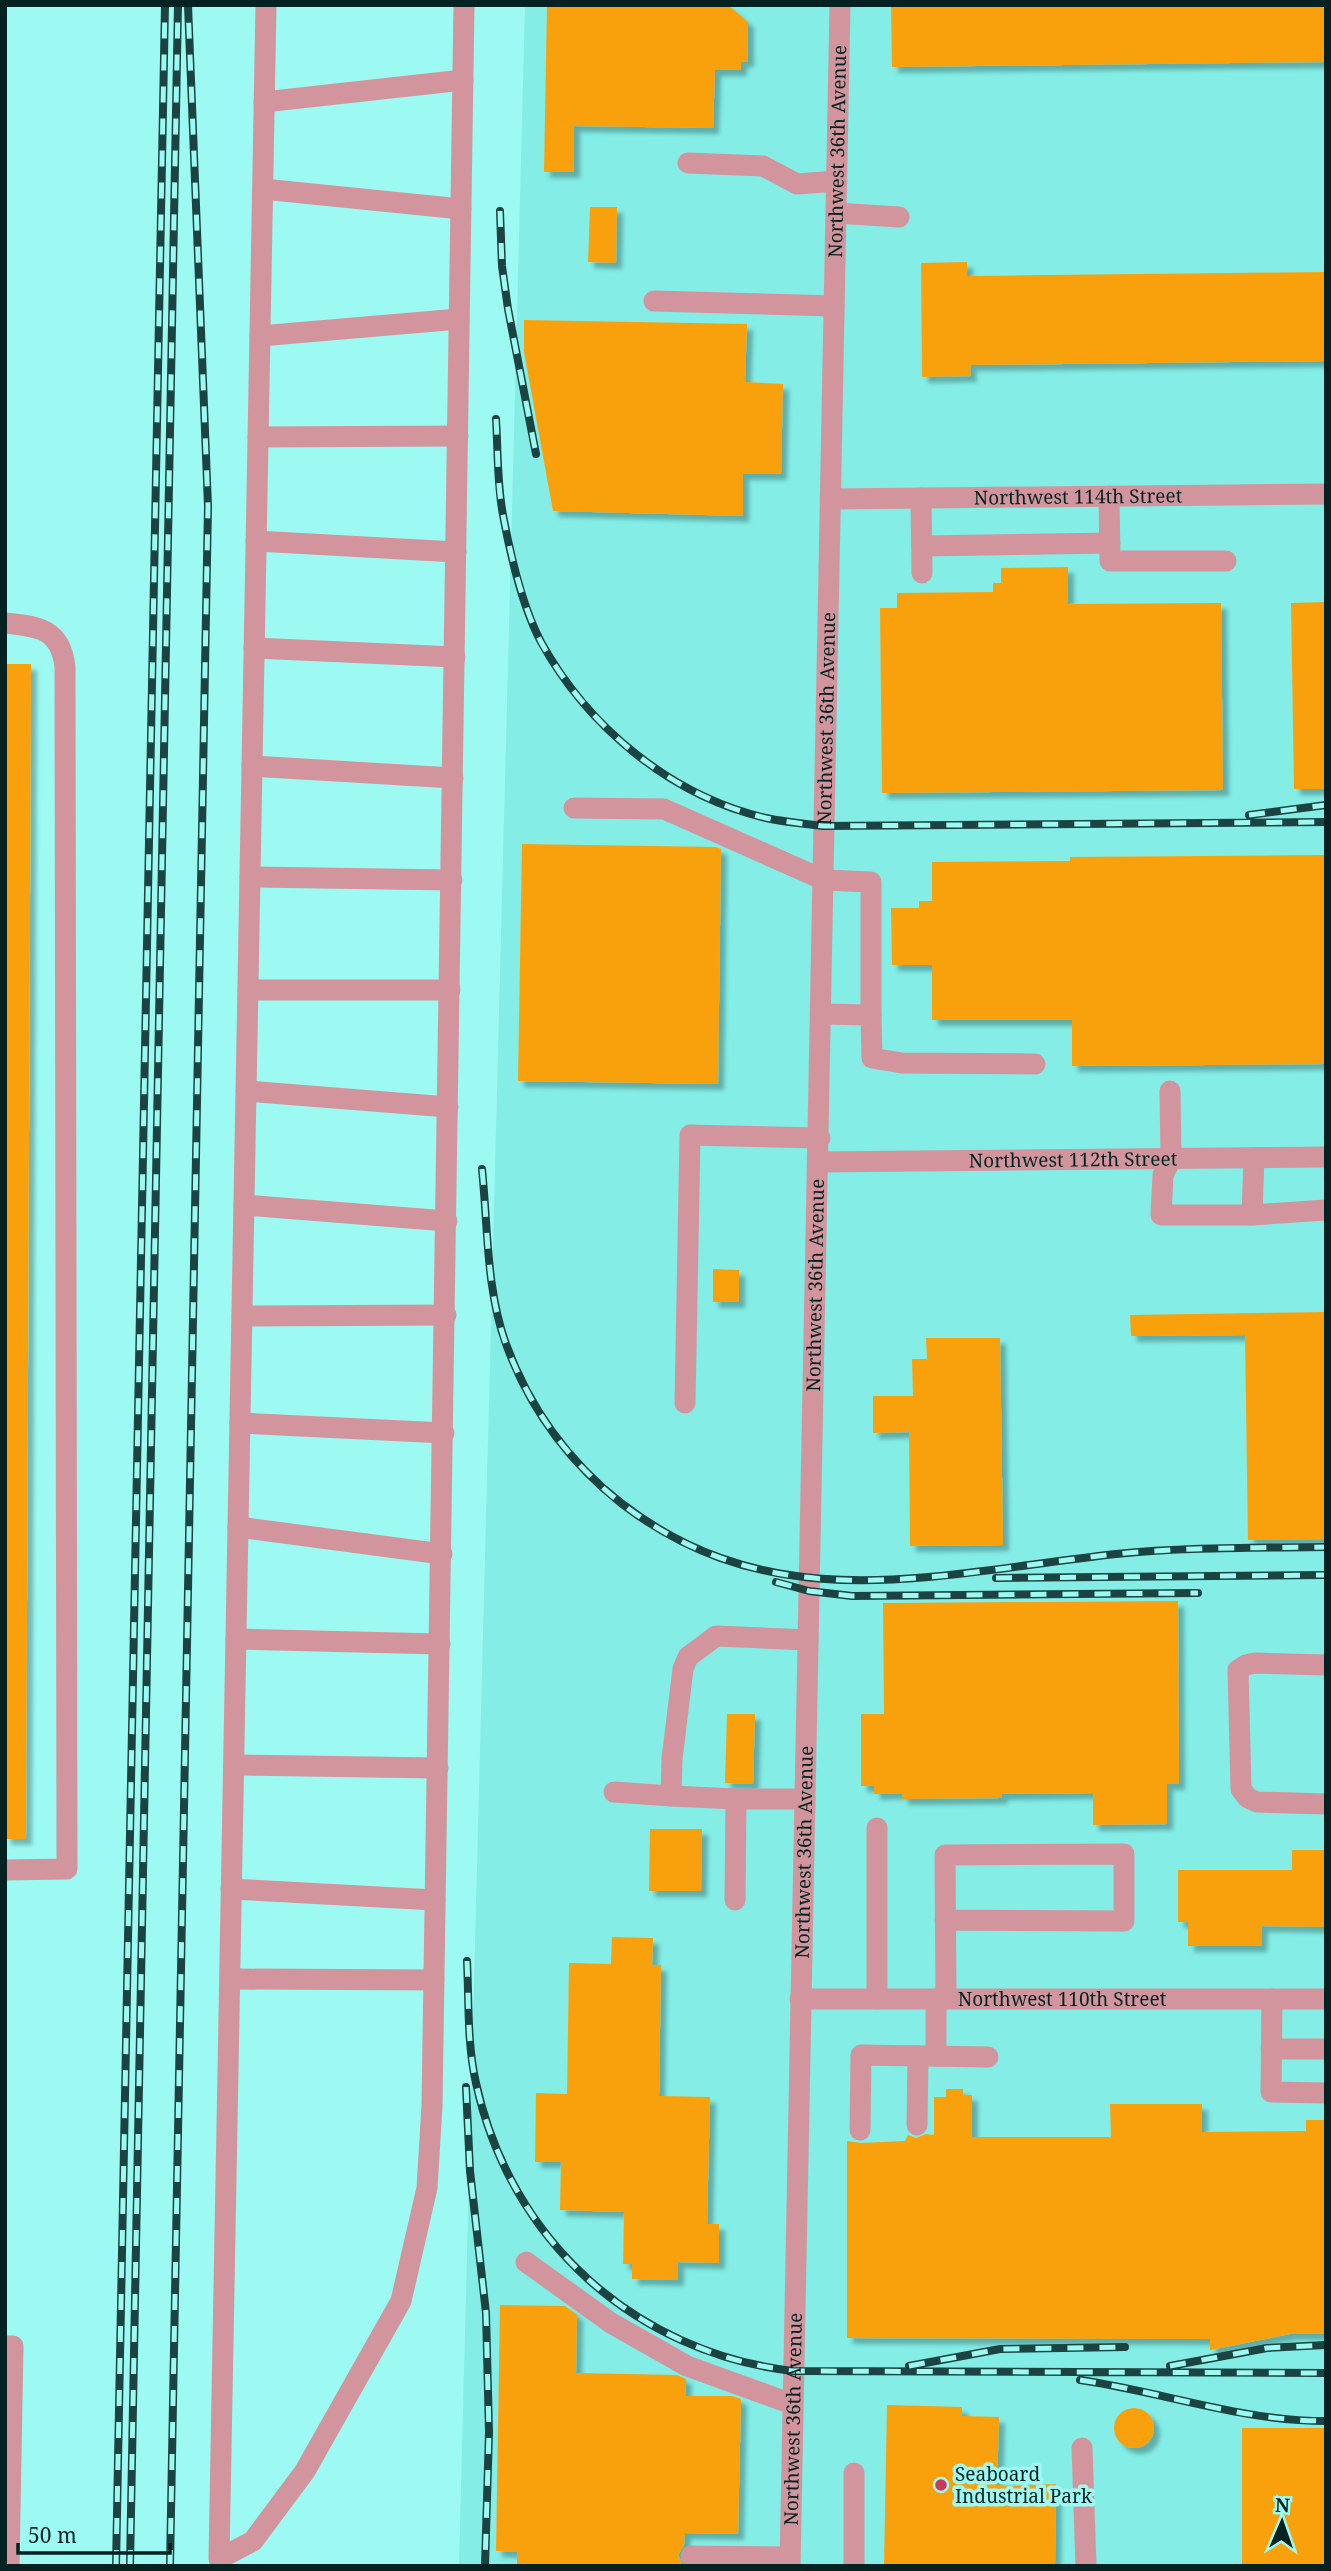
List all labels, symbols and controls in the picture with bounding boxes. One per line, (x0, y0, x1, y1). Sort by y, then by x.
street label: Northwest 36th Avenue (822, 45, 852, 258)
street label: Northwest 114th Street (974, 482, 1183, 511)
street label: Northwest 36th Avenue (811, 612, 841, 825)
street label: Northwest 112th Street (969, 1145, 1178, 1174)
street label: Northwest 36th Avenue (800, 1179, 830, 1392)
street label: Northwest 36th Avenue (789, 1745, 819, 1959)
street label: Northwest 110th Street (958, 1986, 1167, 2012)
street label: Northwest 36th Avenue (778, 2312, 808, 2526)
place label: Seaboard Industrial Park (955, 2461, 1093, 2509)
marker: Seaboard Industrial Park (933, 2477, 949, 2493)
north arrow (1247, 2487, 1317, 2557)
text: N (1275, 2492, 1291, 2518)
scale bar (18, 2512, 170, 2556)
text: 50 m (28, 2521, 77, 2549)

